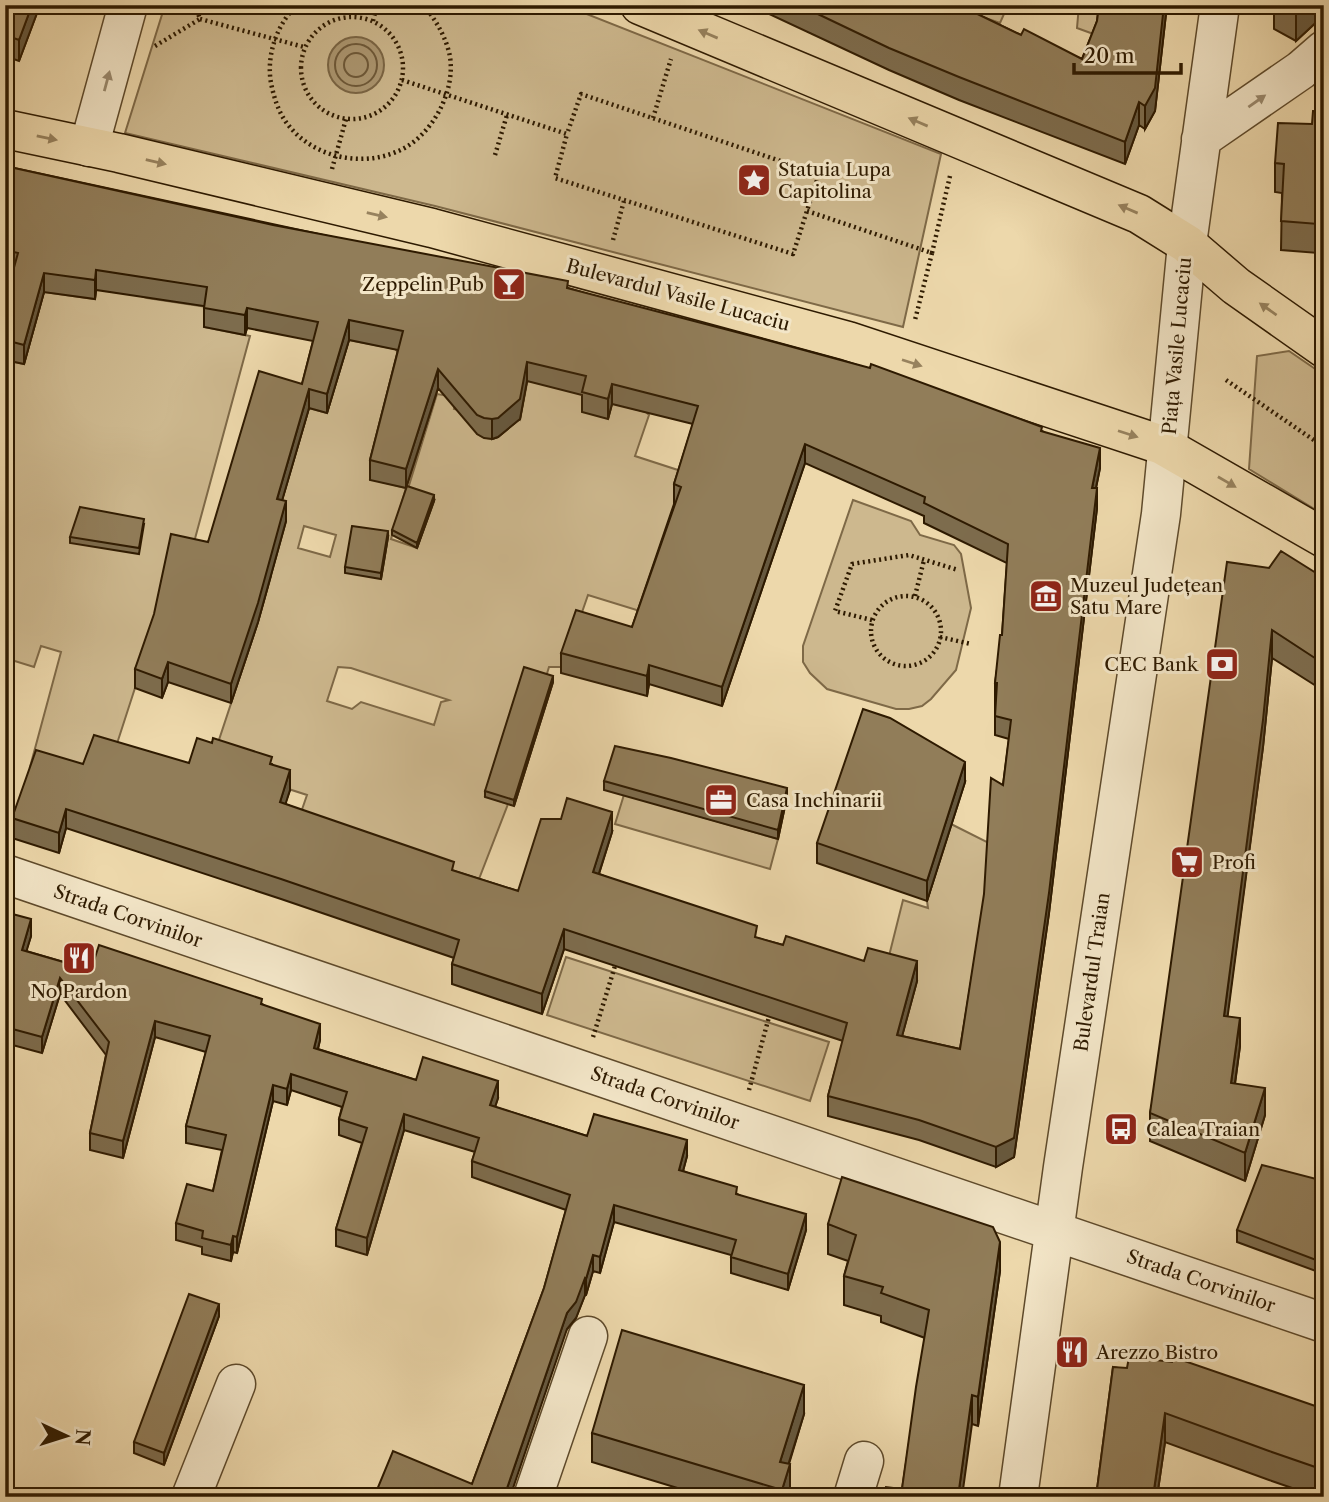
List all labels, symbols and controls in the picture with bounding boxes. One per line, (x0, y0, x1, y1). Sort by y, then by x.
one-way arrow (698, 28, 719, 39)
scale bar (1074, 32, 1180, 76)
text: 20 m (1084, 43, 1135, 68)
one-way arrow (103, 70, 113, 91)
one-way arrow (1248, 94, 1266, 108)
one-way arrow (907, 116, 928, 127)
one-way arrow (36, 133, 58, 144)
one-way arrow (145, 157, 167, 168)
place label: Statuia Lupa Capitolina (778, 158, 891, 203)
place icon: Statuia Lupa Capitolina (735, 161, 773, 199)
one-way arrow (1117, 204, 1138, 215)
one-way arrow (366, 210, 388, 221)
street label: Bulevardul Vasile Lucaciu (564, 254, 793, 336)
street label: Piața Vasile Lucaciu (1158, 256, 1196, 436)
bar icon: Zeppelin Pub (490, 265, 528, 303)
place label: Zeppelin Pub (362, 273, 484, 296)
one-way arrow (1259, 302, 1277, 316)
one-way arrow (902, 358, 923, 369)
one-way arrow (1118, 429, 1139, 440)
one-way arrow (1218, 476, 1237, 488)
place label: Muzeul Județean Satu Mare (1070, 574, 1223, 619)
museum icon: Muzeul Județean Satu Mare (1027, 577, 1065, 615)
bank icon: CEC Bank (1203, 645, 1241, 683)
place label: CEC Bank (1104, 653, 1199, 676)
office icon: Casa Inchinarii (702, 781, 740, 819)
place label: Casa Inchinarii (746, 789, 882, 812)
supermarket icon: Profi (1168, 843, 1206, 881)
place label: Profi (1212, 851, 1256, 874)
street label: Strada Corvinilor (51, 880, 205, 952)
street label: Bulevardul Traian (1069, 891, 1115, 1053)
restaurant icon: No Pardon (60, 939, 98, 977)
place label: No Pardon (30, 980, 128, 1003)
street label: Strada Corvinilor (588, 1062, 742, 1134)
bus stop icon: Calea Traian (1102, 1110, 1140, 1148)
place label: Calea Traian (1146, 1118, 1260, 1141)
street label: Strada Corvinilor (1124, 1245, 1278, 1317)
restaurant icon: Arezzo Bistro (1053, 1333, 1091, 1371)
place label: Arezzo Bistro (1095, 1341, 1218, 1364)
north arrow (32, 1400, 102, 1470)
text: N (70, 1428, 95, 1446)

